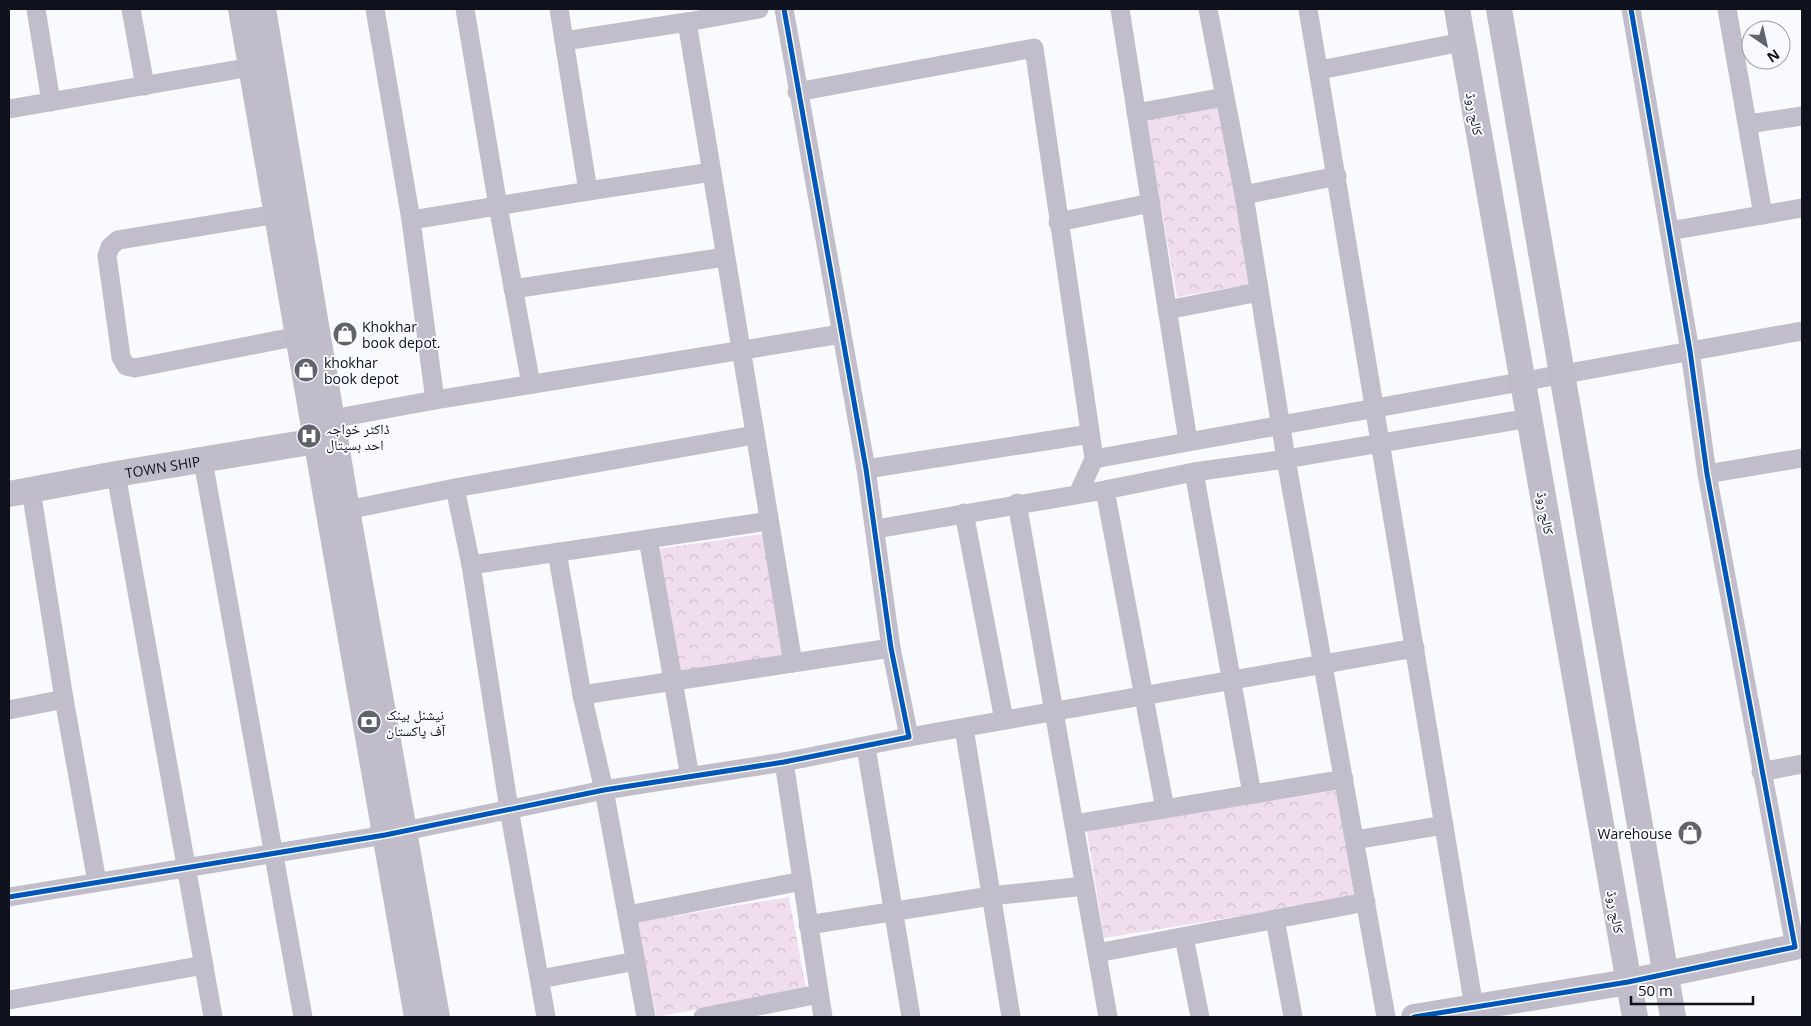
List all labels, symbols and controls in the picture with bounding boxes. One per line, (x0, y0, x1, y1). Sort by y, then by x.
north arrow (1741, 20, 1791, 70)
text: N (1764, 45, 1784, 67)
street label: کالج روڈ (1461, 91, 1488, 137)
place label: Khokhar book depot. (362, 317, 440, 352)
shop icon: Khokhar book depot. (332, 321, 358, 347)
place label: khokhar book depot (324, 353, 399, 388)
shop icon: khokhar book depot (293, 357, 319, 383)
place label: ڈاکٹر خواجہ احد ہسپتال (326, 419, 390, 454)
hospital icon: ڈاکٹر خواجہ احد ہسپتال (296, 423, 322, 449)
street label: TOWN SHIP (123, 451, 202, 482)
street label: کالج روڈ (1532, 490, 1559, 536)
place label: نیشنل بینک آف پاکستان (386, 705, 446, 740)
bank icon: نیشنل بینک آف پاکستان (356, 709, 382, 735)
shop icon: Warehouse (1677, 820, 1703, 846)
place label: Warehouse (1598, 824, 1672, 843)
street label: کالج روڈ (1602, 889, 1629, 935)
scale bar (1631, 974, 1754, 1006)
text: 50 m (1638, 980, 1673, 1000)

